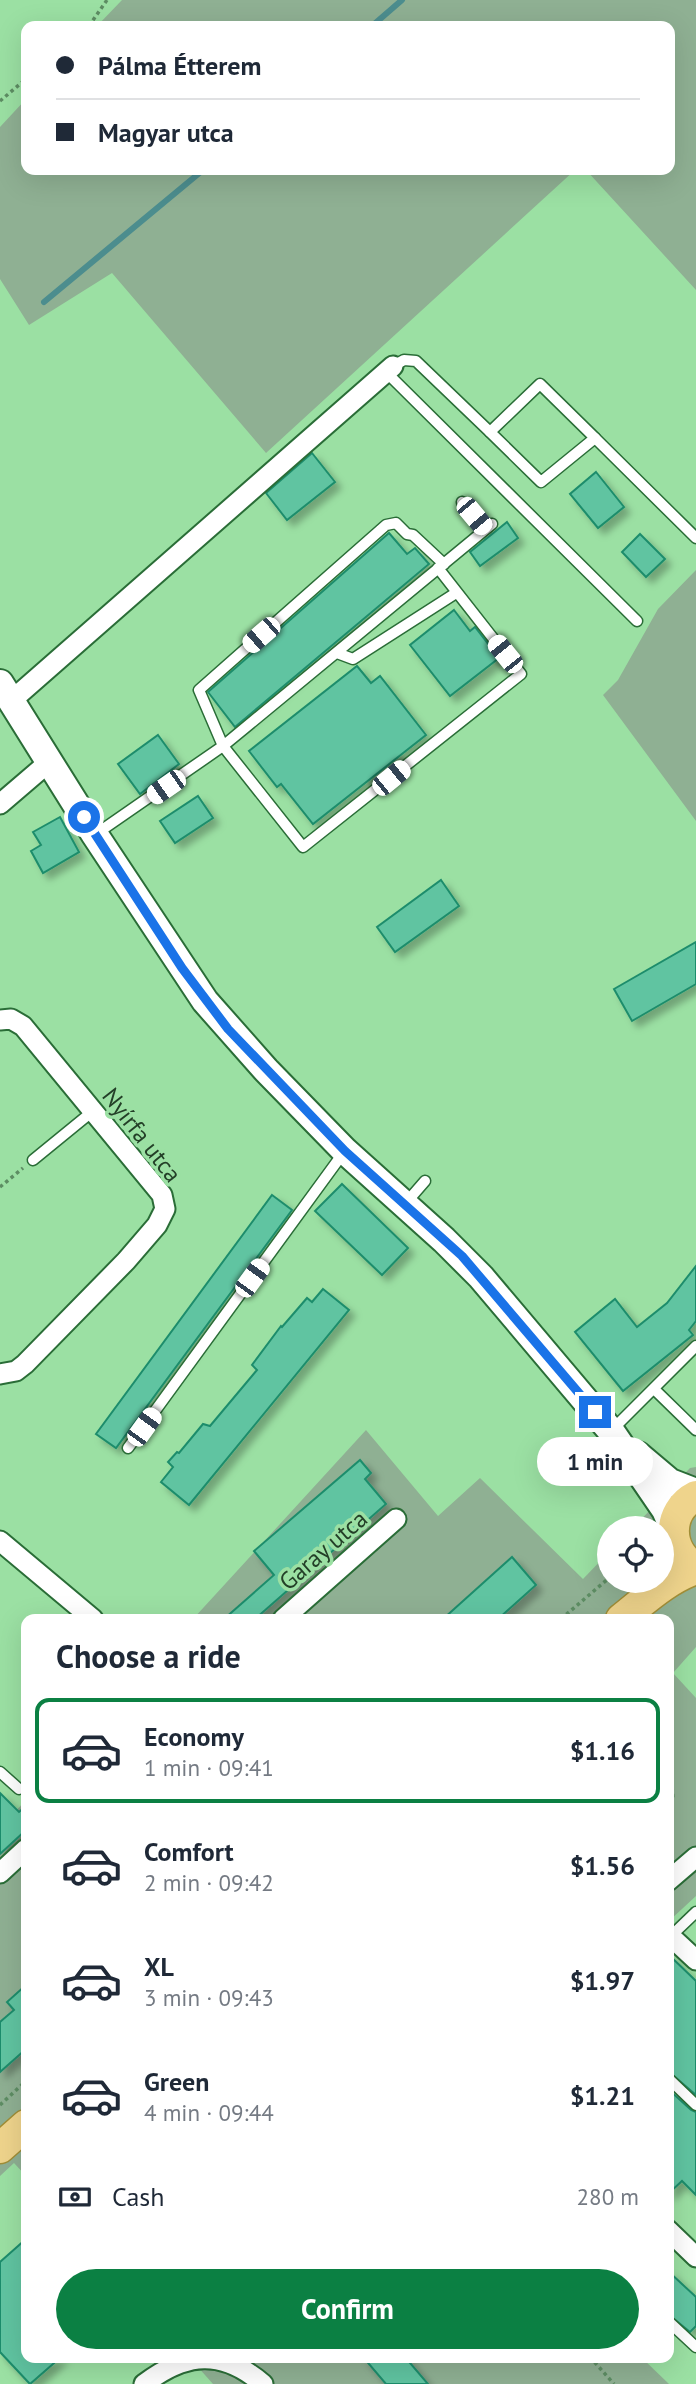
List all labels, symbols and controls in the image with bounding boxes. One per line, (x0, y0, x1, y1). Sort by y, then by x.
text: Pálma Étterem (98, 49, 261, 82)
text: Magyar utca (98, 116, 234, 149)
car (453, 493, 496, 539)
car (239, 613, 284, 657)
car (484, 631, 527, 677)
car (369, 757, 414, 799)
car (143, 766, 190, 808)
route start (68, 801, 100, 833)
street label: Nyírfa utca (95, 1082, 189, 1188)
car (232, 1255, 273, 1301)
route end (579, 1396, 611, 1428)
car (124, 1404, 165, 1450)
callout: 1 min (537, 1436, 653, 1486)
text: 1 min (567, 1447, 623, 1476)
street label: Garay utca (272, 1503, 374, 1597)
map controls (597, 1516, 674, 1593)
button: locate (597, 1516, 674, 1593)
text: Choose a ride (56, 1635, 241, 1677)
icon: car (60, 1719, 123, 1782)
text: Economy (144, 1720, 244, 1753)
text: $1.16 (570, 1734, 635, 1767)
text: 1 min · 09:41 (144, 1753, 274, 1782)
icon: car (60, 1834, 123, 1897)
text: Comfort (144, 1835, 234, 1868)
text: $1.56 (570, 1849, 635, 1882)
text: 2 min · 09:42 (144, 1868, 274, 1897)
icon: car (60, 1949, 123, 2012)
text: XL (144, 1950, 174, 1983)
text: $1.97 (570, 1964, 635, 1997)
text: 3 min · 09:43 (144, 1983, 274, 2012)
icon: car (60, 2064, 123, 2127)
text: Green (144, 2065, 209, 2098)
text: $1.21 (570, 2079, 635, 2112)
text: 4 min · 09:44 (144, 2098, 274, 2127)
icon: cash (56, 2178, 94, 2216)
text: Cash (112, 2180, 164, 2213)
text: 280 m (577, 2182, 639, 2211)
button: Confirm (56, 2269, 639, 2349)

